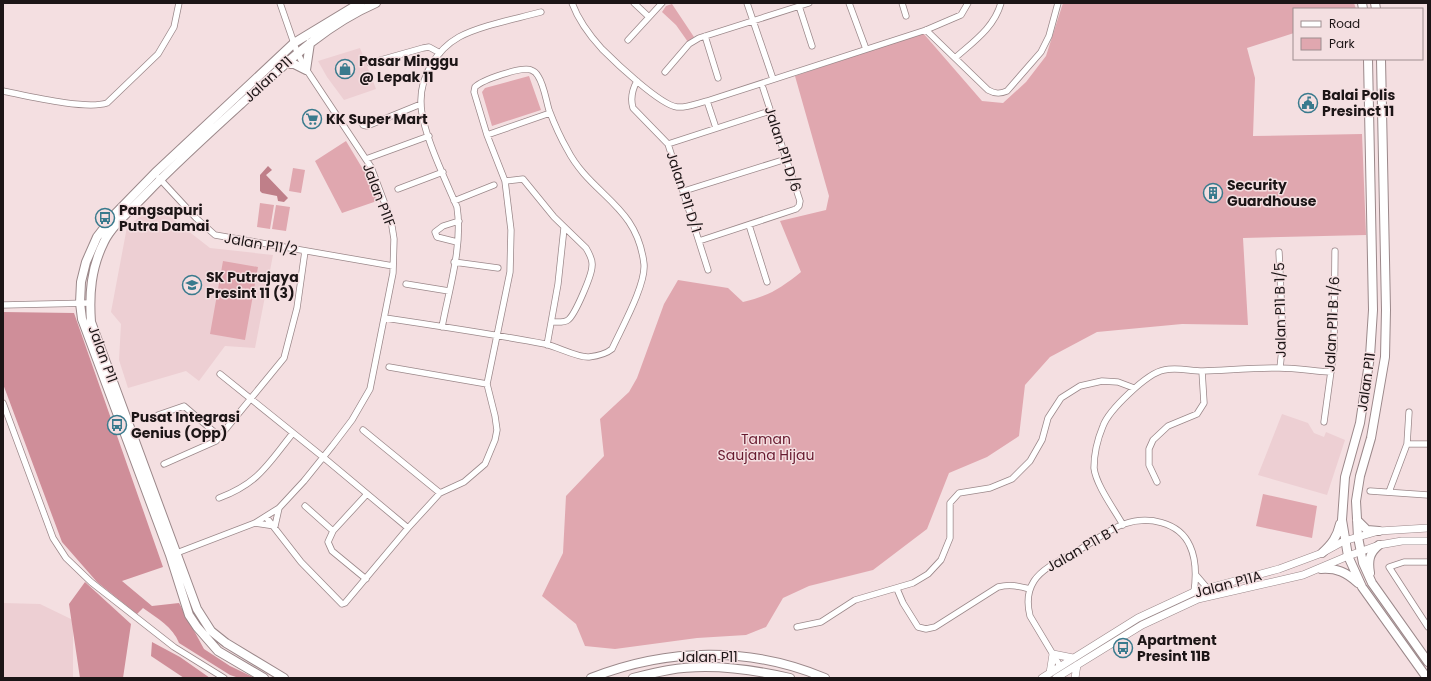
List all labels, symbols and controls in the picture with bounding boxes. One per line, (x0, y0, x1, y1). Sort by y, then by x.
legend (1293, 8, 1423, 60)
text: Road (1329, 15, 1360, 32)
text: Park (1329, 35, 1356, 52)
street label: Jalan P11 (239, 51, 297, 107)
place label: Pasar Minggu @ Lepak 11 (359, 51, 458, 87)
shop icon: Pasar Minggu @ Lepak 11 (334, 58, 356, 80)
place label: Balai Polis Presinct 11 (1322, 85, 1395, 121)
public building icon: Balai Polis Presinct 11 (1297, 92, 1319, 114)
street label: Jalan P11 D/6 (760, 104, 806, 194)
supermarket icon: KK Super Mart (301, 108, 323, 130)
place label: KK Super Mart (326, 109, 428, 129)
street label: Jalan P11 D/1 (661, 149, 707, 235)
street label: Jalan P11F (358, 160, 400, 230)
place label: Security Guardhouse (1227, 175, 1317, 211)
building icon: Security Guardhouse (1202, 182, 1224, 204)
place label: Pangsapuri Putra Damai (119, 200, 209, 236)
bus stop icon: Pangsapuri Putra Damai (94, 207, 116, 229)
street label: Jalan P11/2 (223, 228, 299, 260)
street label: Jalan P11 B 1/5 (1269, 262, 1291, 358)
place label: SK Putrajaya Presint 11 (3) (206, 267, 299, 303)
school or university icon: SK Putrajaya Presint 11 (3) (181, 274, 203, 296)
street label: Jalan P11 B 1/6 (1320, 276, 1344, 372)
street label: Jalan P11 (83, 323, 123, 385)
street label: Jalan P11 (1352, 351, 1380, 413)
place label: Pusat Integrasi Genius (Opp) (131, 407, 240, 443)
bus stop icon: Pusat Integrasi Genius (Opp) (106, 414, 128, 436)
park label: Taman Saujana Hijau (718, 429, 814, 465)
street label: Jalan P11 B 1 (1042, 519, 1122, 577)
street label: Jalan P11A (1192, 565, 1264, 603)
place label: Apartment Presint 11B (1137, 630, 1217, 666)
bus stop icon: Apartment Presint 11B (1112, 637, 1134, 659)
street label: Jalan P11 (678, 647, 738, 667)

